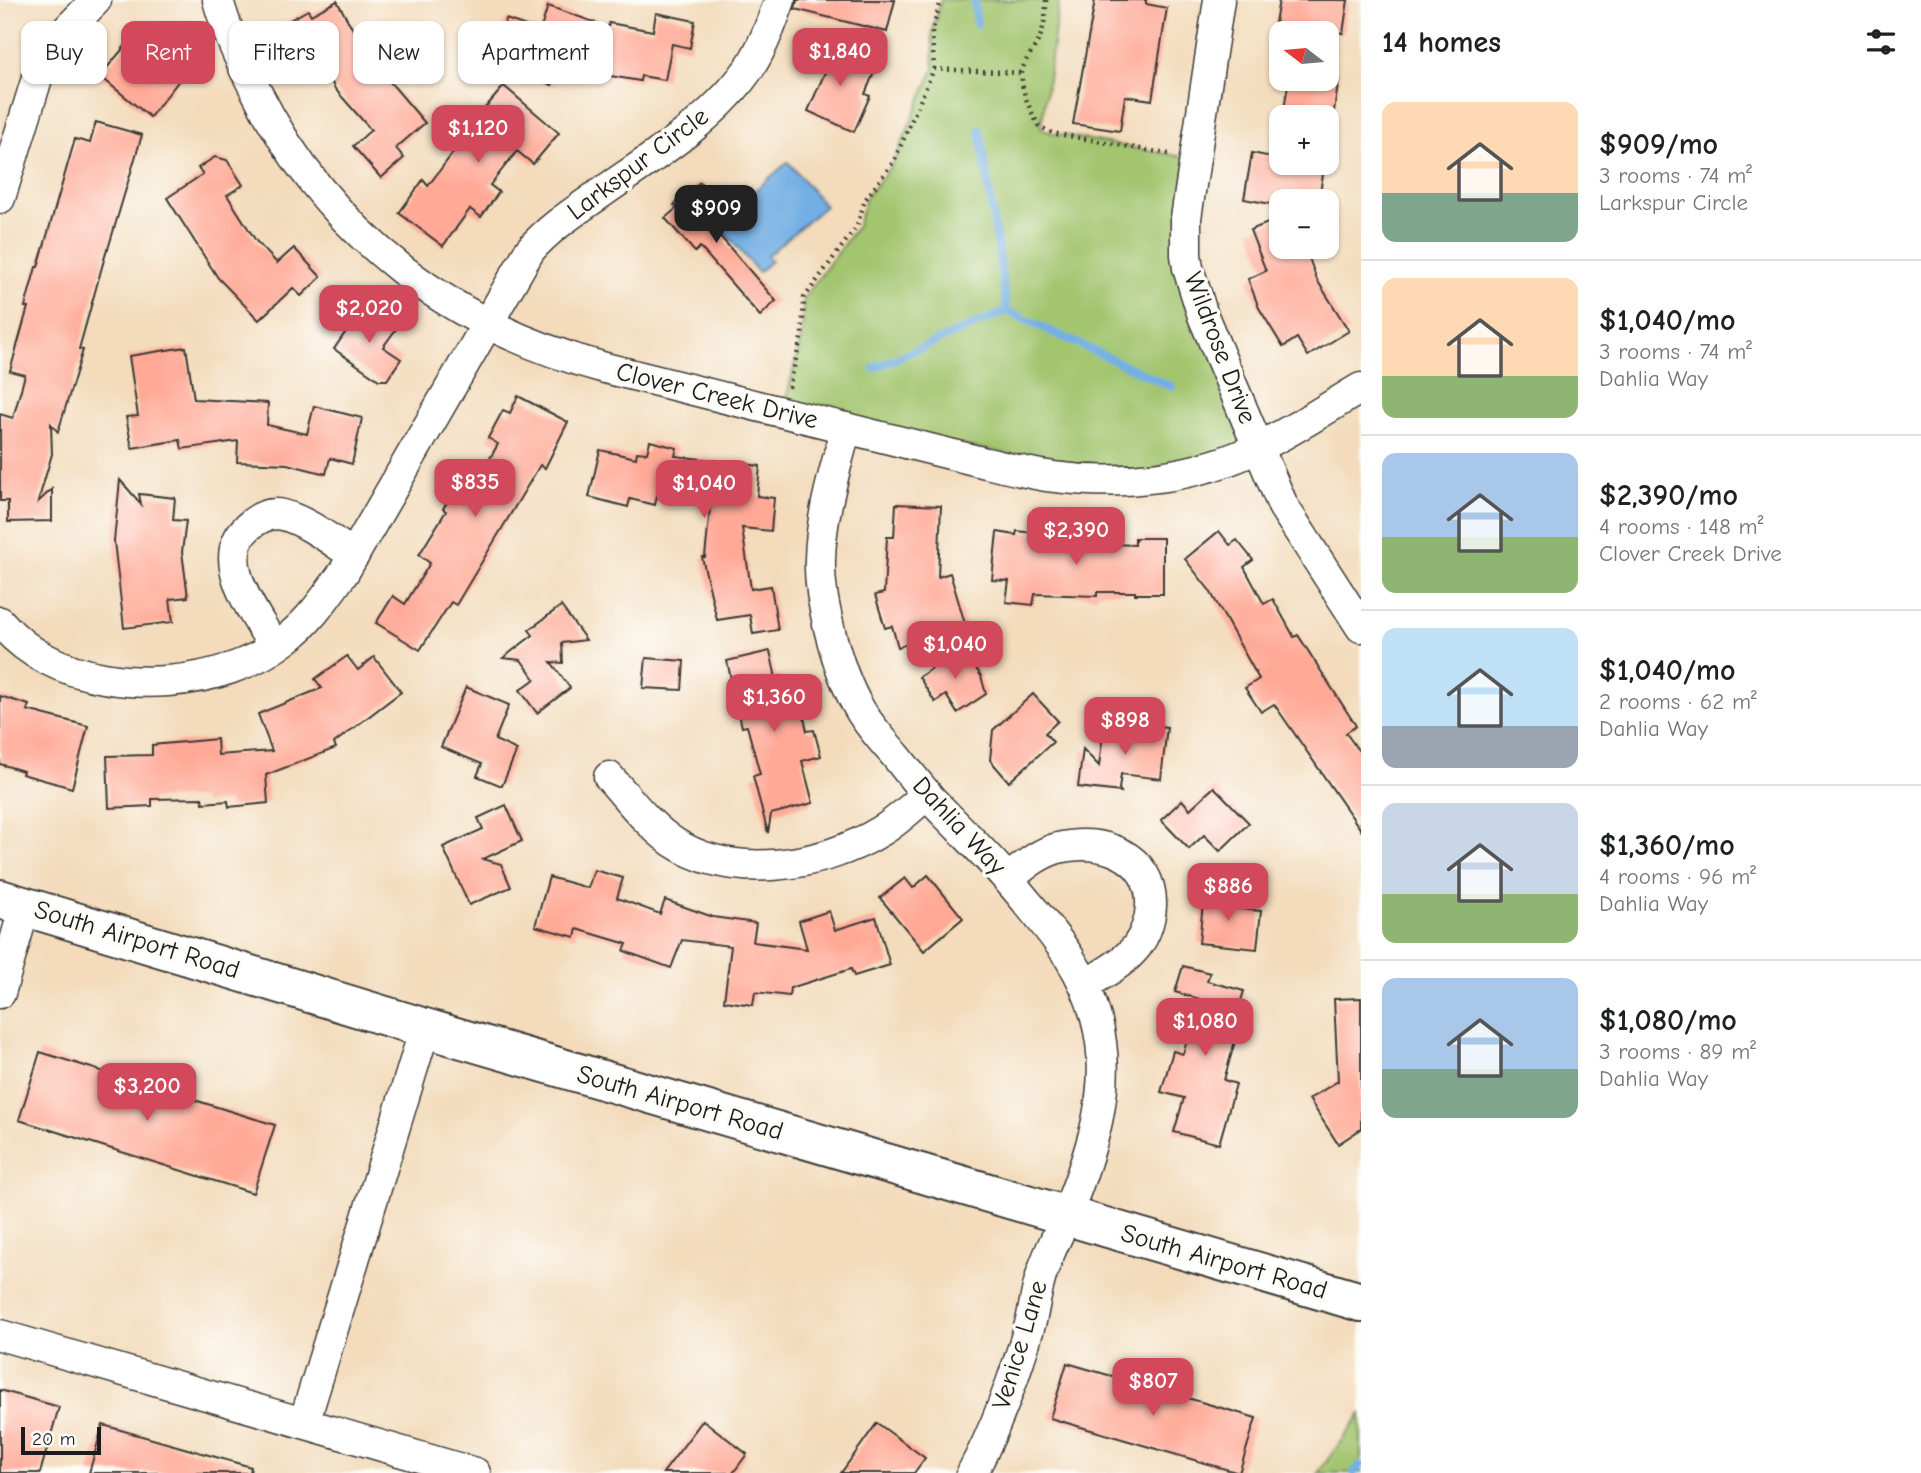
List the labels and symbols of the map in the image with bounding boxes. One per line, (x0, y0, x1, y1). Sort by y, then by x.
north arrow (1269, 21, 1339, 91)
pin: $1,840 (783, 28, 897, 88)
street label: Larkspur Circle (562, 101, 714, 227)
pin: $1,120 (421, 106, 535, 165)
pin: $909 (675, 186, 757, 245)
street label: Wildrose Drive (1177, 268, 1263, 428)
pin: $2,020 (312, 286, 426, 345)
street label: Clover Creek Drive (613, 356, 821, 436)
pin: $835 (434, 460, 516, 519)
pin: $1,040 (647, 461, 761, 520)
pin: $2,390 (1019, 508, 1133, 567)
pin: $1,040 (898, 622, 1012, 681)
pin: $1,360 (717, 674, 831, 734)
pin: $898 (1084, 698, 1166, 757)
street label: Dahlia Way (906, 771, 1012, 882)
pin: $886 (1187, 864, 1269, 923)
street label: South Airport Road (31, 895, 243, 985)
pin: $1,080 (1148, 998, 1262, 1058)
street label: South Airport Road (574, 1059, 786, 1147)
pin: $3,200 (90, 1064, 204, 1123)
street label: South Airport Road (1118, 1218, 1330, 1306)
street label: Venice Lane (986, 1277, 1054, 1413)
pin: $807 (1112, 1358, 1194, 1418)
scale bar (21, 1424, 102, 1456)

